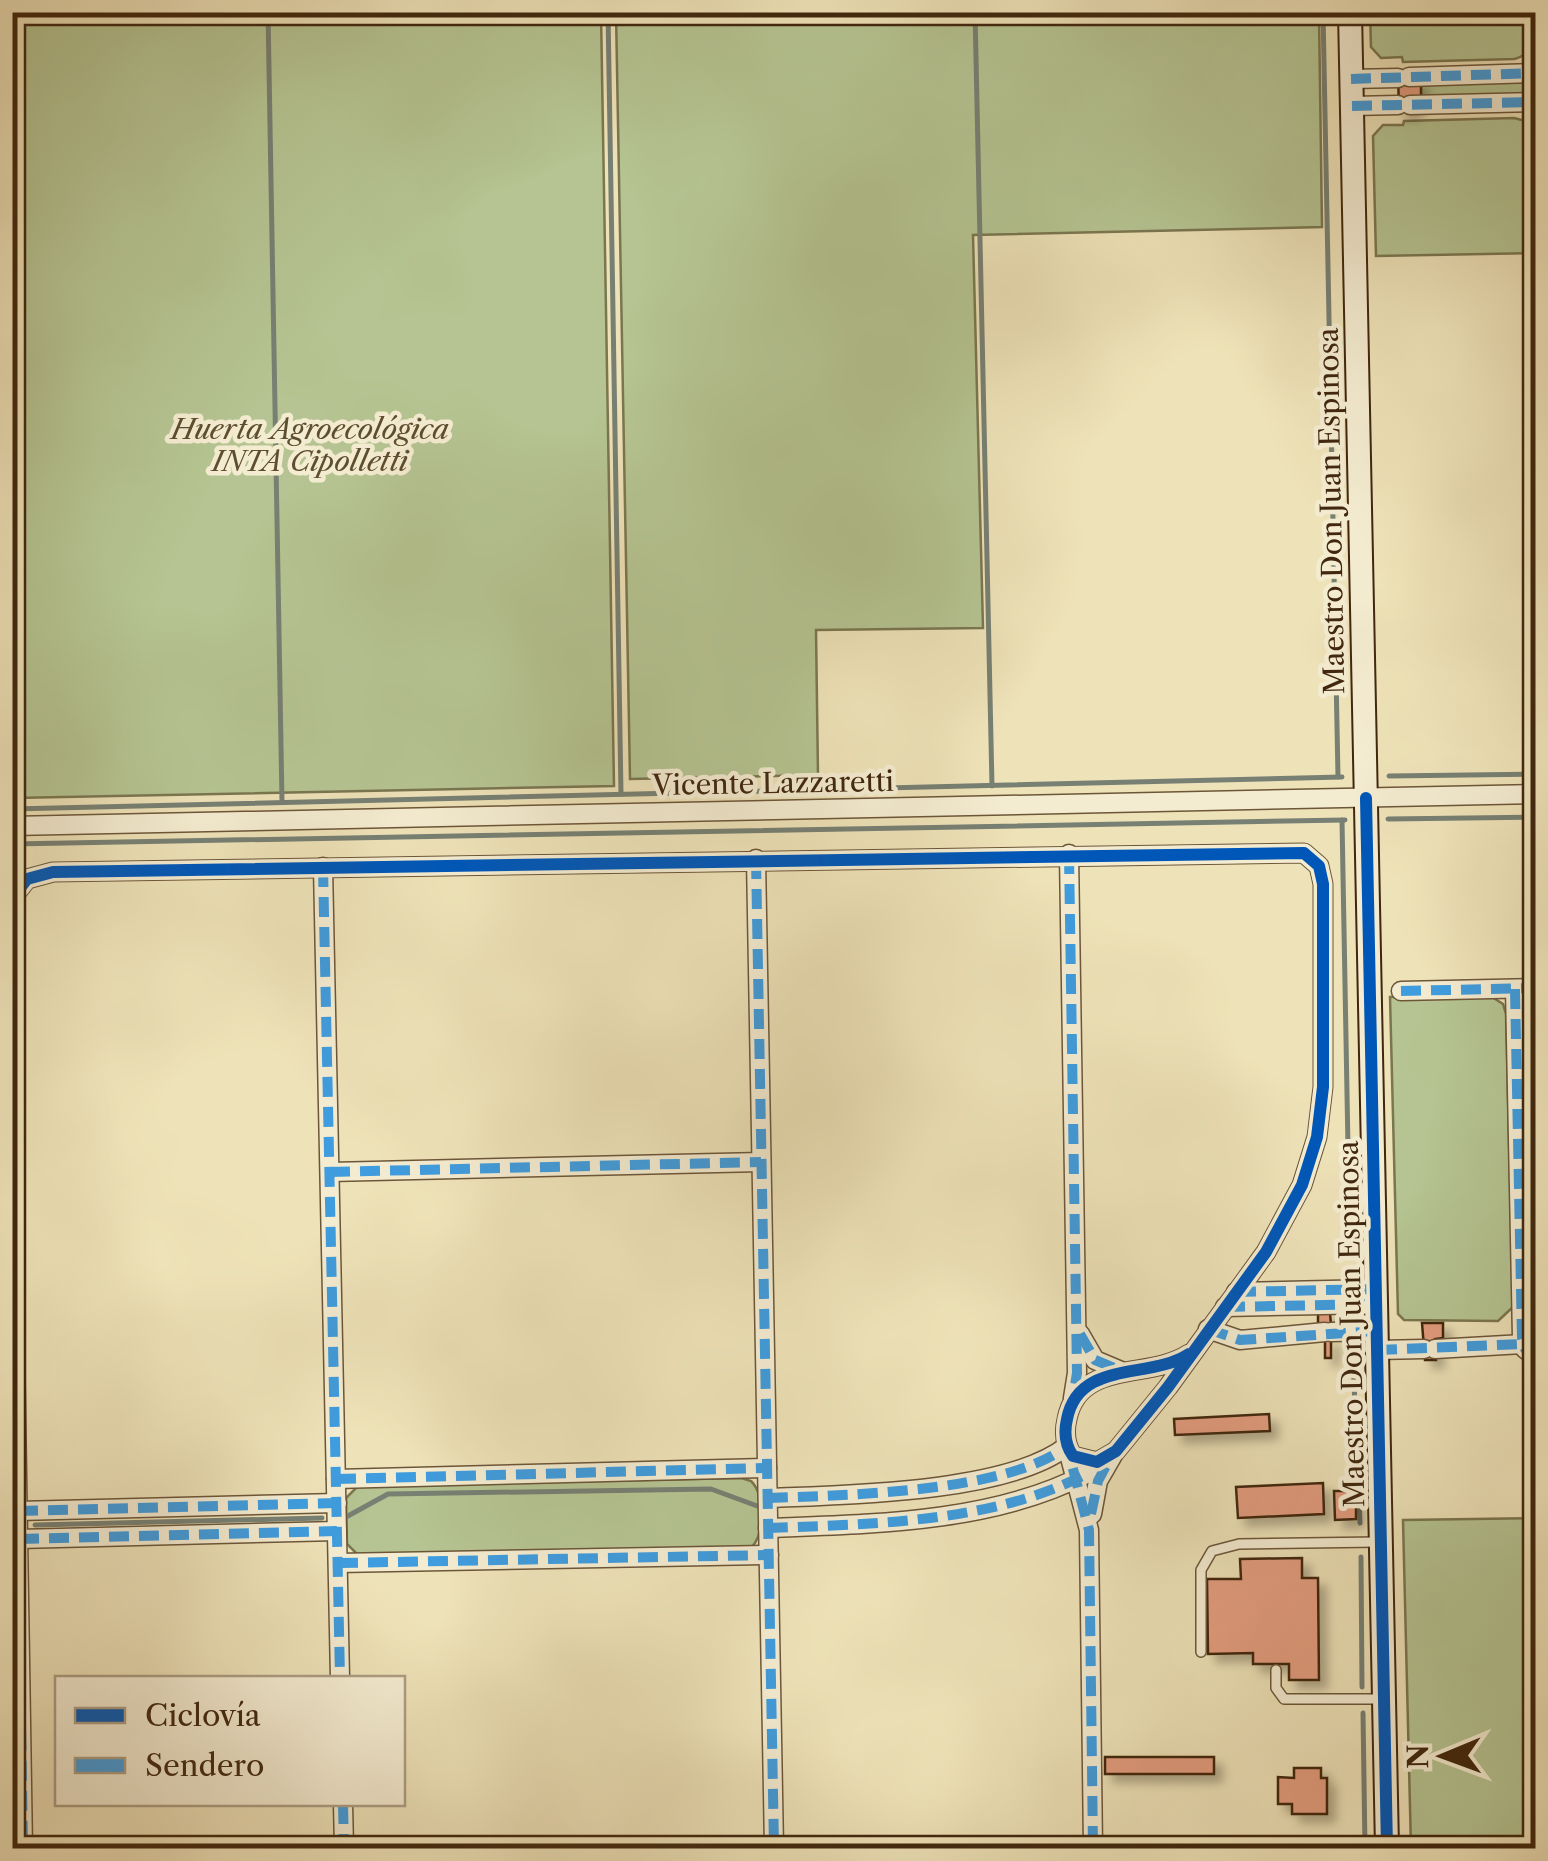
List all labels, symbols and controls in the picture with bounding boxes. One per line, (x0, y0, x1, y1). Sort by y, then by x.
street label: Maestro Don Juan Espinosa (1311, 327, 1351, 695)
park label: Huerta Agroecológica INTA Cipolletti (169, 412, 449, 478)
street label: Vicente Lazzaretti (651, 764, 894, 802)
street label: Maestro Don Juan Espinosa (1331, 1140, 1371, 1508)
legend (55, 1676, 405, 1806)
text: Ciclovía (145, 1697, 261, 1734)
north arrow (1393, 1706, 1493, 1806)
text: N (1401, 1744, 1435, 1769)
text: Sendero (145, 1747, 264, 1784)

